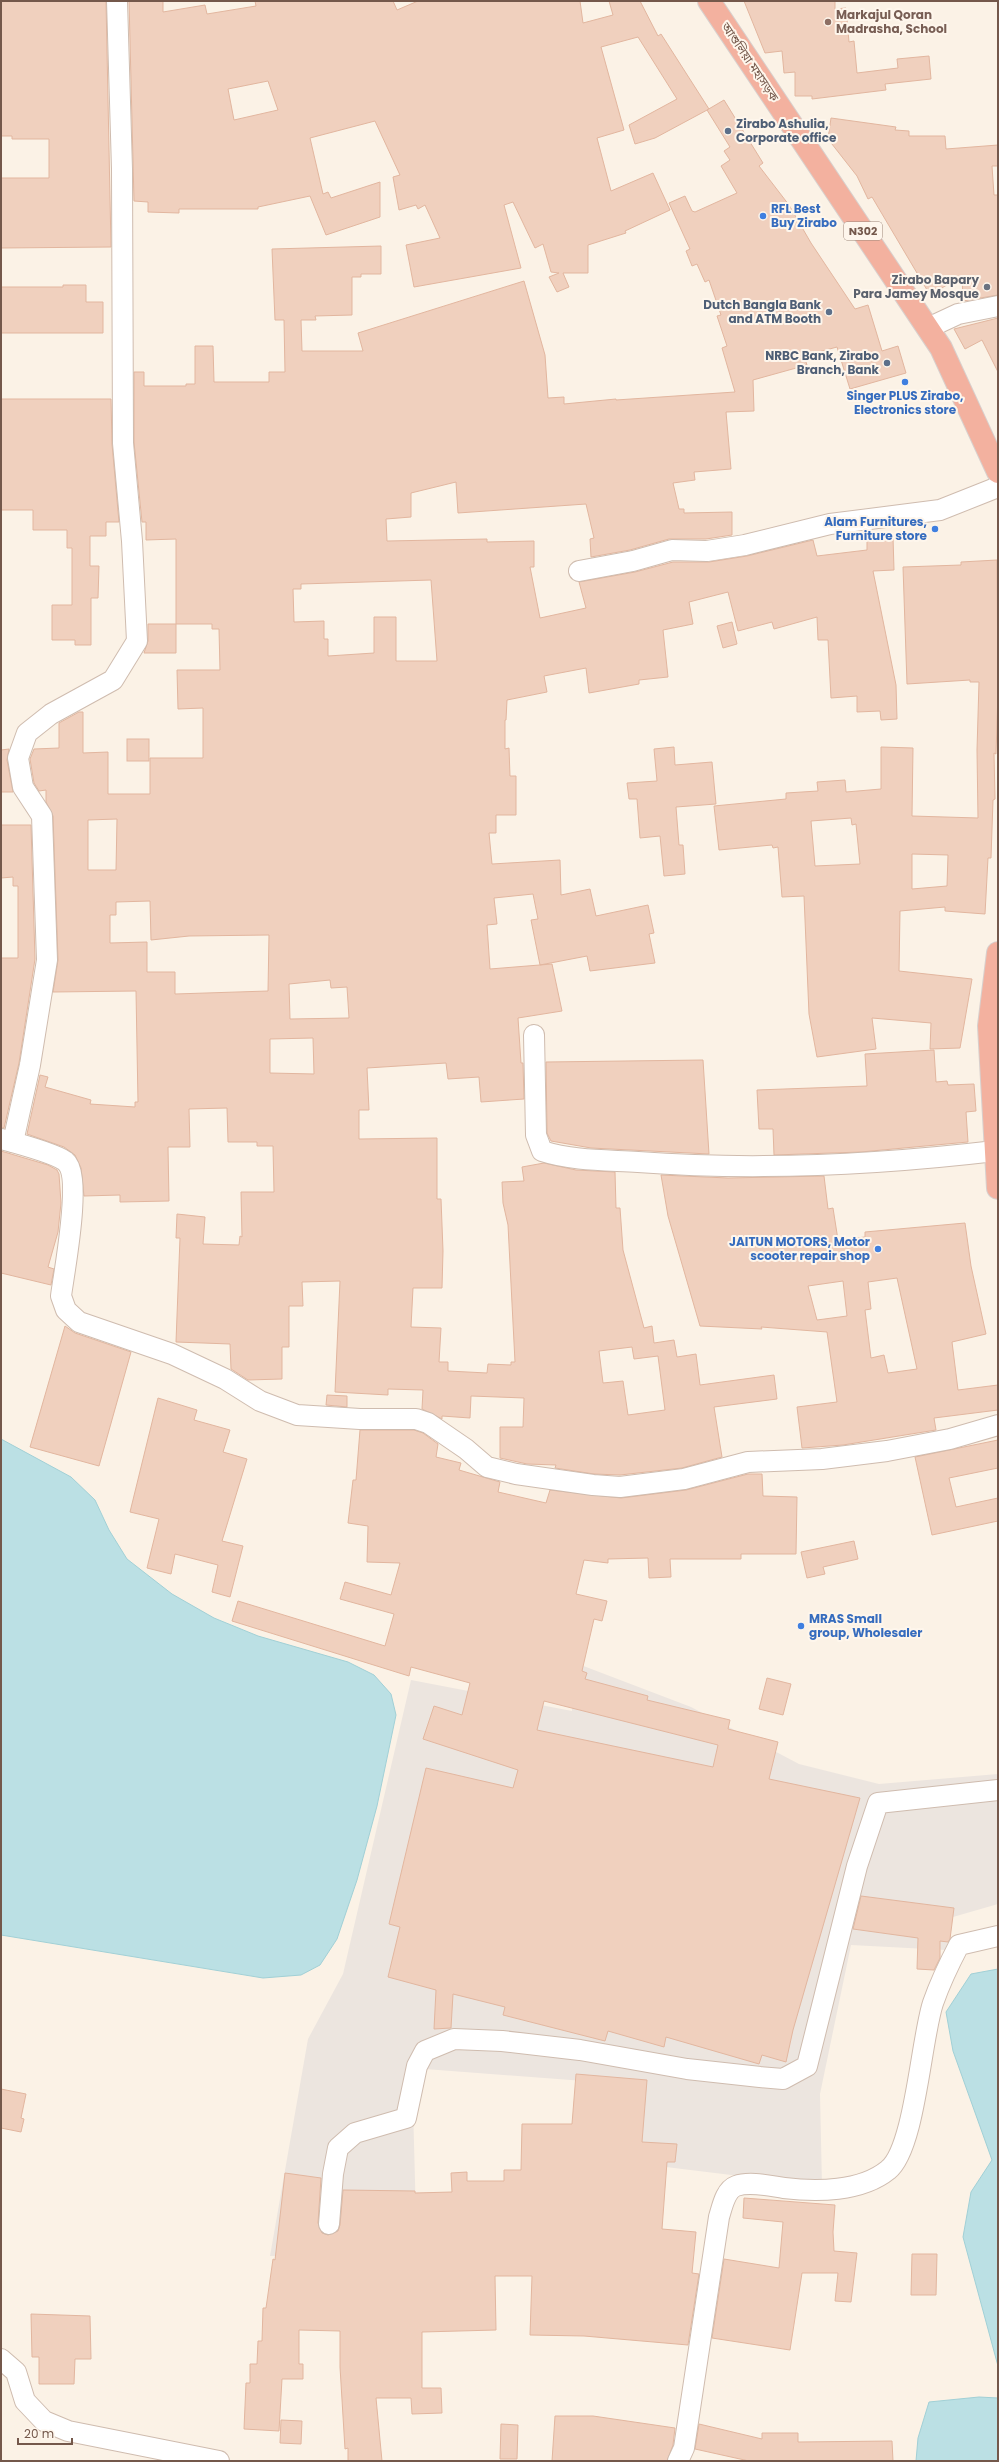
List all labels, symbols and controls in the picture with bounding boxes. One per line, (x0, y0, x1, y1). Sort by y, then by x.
place label: Markajul Qoran Madrasha, School (836, 6, 947, 37)
marker: Markajul Qoran Madrasha, School (823, 17, 833, 27)
street label: আশুলিয়া মহাসড়ক (717, 18, 783, 105)
place label: Zirabo Ashulia, Corporate office (736, 115, 837, 146)
marker: Zirabo Ashulia, Corporate office (723, 126, 733, 136)
place label: RFL Best Buy Zirabo (771, 200, 837, 231)
marker: RFL Best Buy Zirabo (758, 211, 768, 221)
road number: N302 (844, 222, 882, 240)
place label: Zirabo Bapary Para Jamey Mosque (853, 271, 980, 302)
marker: Zirabo Bapary Para Jamey Mosque (982, 282, 992, 292)
place label: Dutch Bangla Bank and ATM Booth (703, 296, 822, 327)
marker: Dutch Bangla Bank and ATM Booth (824, 307, 834, 317)
place label: NRBC Bank, Zirabo Branch, Bank (765, 347, 880, 378)
marker: NRBC Bank, Zirabo Branch, Bank (882, 358, 892, 368)
marker: Singer PLUS Zirabo, Electronics store (900, 377, 910, 387)
place label: Singer PLUS Zirabo, Electronics store (846, 387, 964, 418)
place label: Alam Furnitures, Furniture store (824, 513, 928, 544)
marker: Alam Furnitures, Furniture store (930, 524, 940, 534)
place label: JAITUN MOTORS, Motor scooter repair shop (729, 1233, 870, 1264)
marker: JAITUN MOTORS, Motor scooter repair shop (873, 1244, 883, 1254)
place label: MRAS Small group, Wholesaler (809, 1610, 922, 1641)
marker: MRAS Small group, Wholesaler (796, 1621, 806, 1631)
scale bar (18, 2420, 72, 2446)
text: 20 m (24, 2425, 54, 2442)

